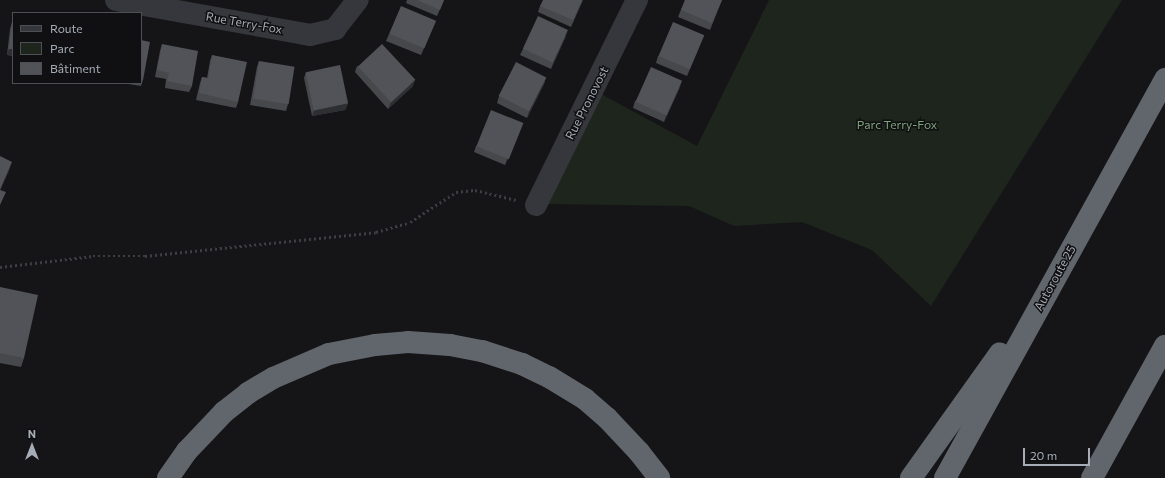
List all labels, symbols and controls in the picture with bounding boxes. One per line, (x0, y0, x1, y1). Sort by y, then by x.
street label: Rue Terry-Fox (205, 9, 283, 37)
legend (12, 12, 142, 84)
text: Route (50, 21, 83, 35)
text: Parc (50, 41, 74, 55)
text: Bâtiment (50, 61, 101, 75)
street label: Rue Pronovost (562, 64, 612, 142)
park label: Parc Terry-Fox (857, 118, 937, 132)
street label: Autoroute 25 (1031, 243, 1079, 313)
north arrow (12, 426, 52, 466)
text: N (28, 427, 36, 440)
scale bar (1025, 440, 1092, 466)
text: 20 m (1030, 448, 1057, 462)

